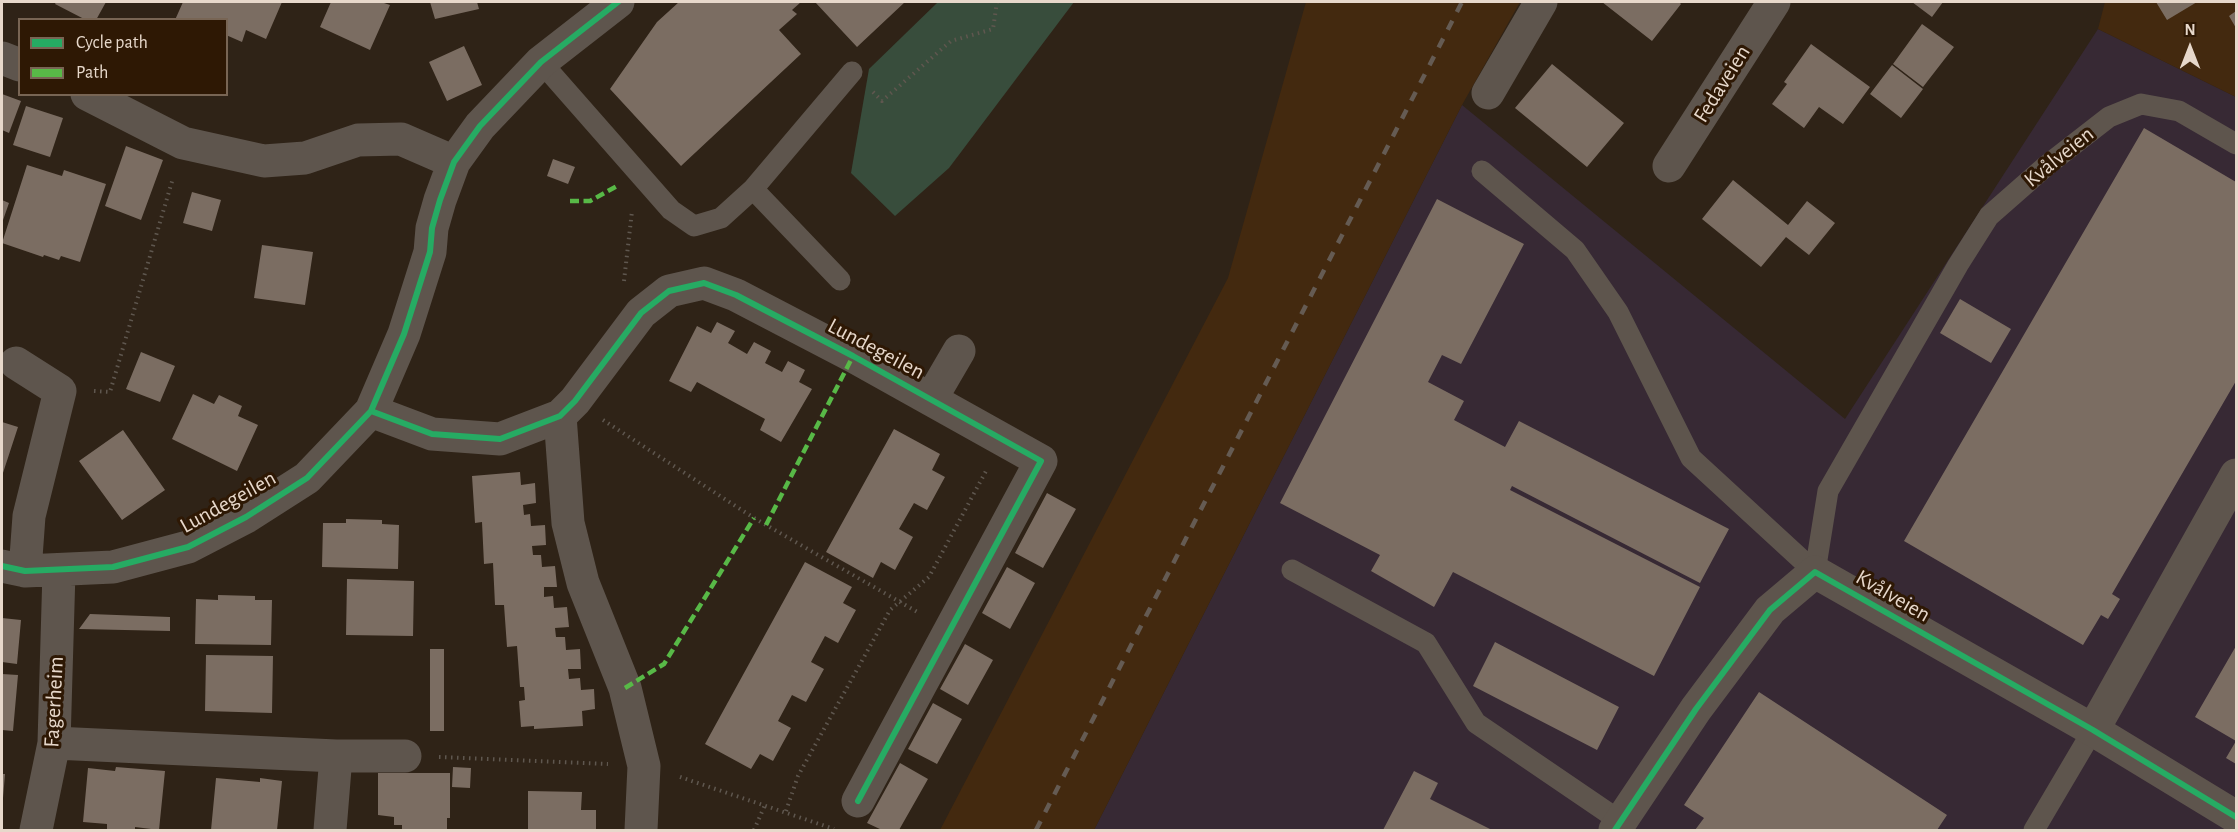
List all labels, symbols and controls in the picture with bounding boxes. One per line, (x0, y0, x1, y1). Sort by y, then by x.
legend (18, 18, 228, 96)
north arrow (2160, 18, 2220, 78)
text: N (2184, 22, 2196, 38)
text: Cycle path (76, 34, 148, 52)
street label: Fedaveien (1688, 40, 1756, 128)
text: Path (76, 64, 108, 82)
street label: Kvålveien (2019, 121, 2099, 193)
street label: Lundegeilen (823, 312, 929, 386)
street label: Lundegeilen (175, 465, 281, 539)
street label: Kvålveien (1851, 564, 1935, 628)
street label: Fagerheim (38, 656, 70, 748)

